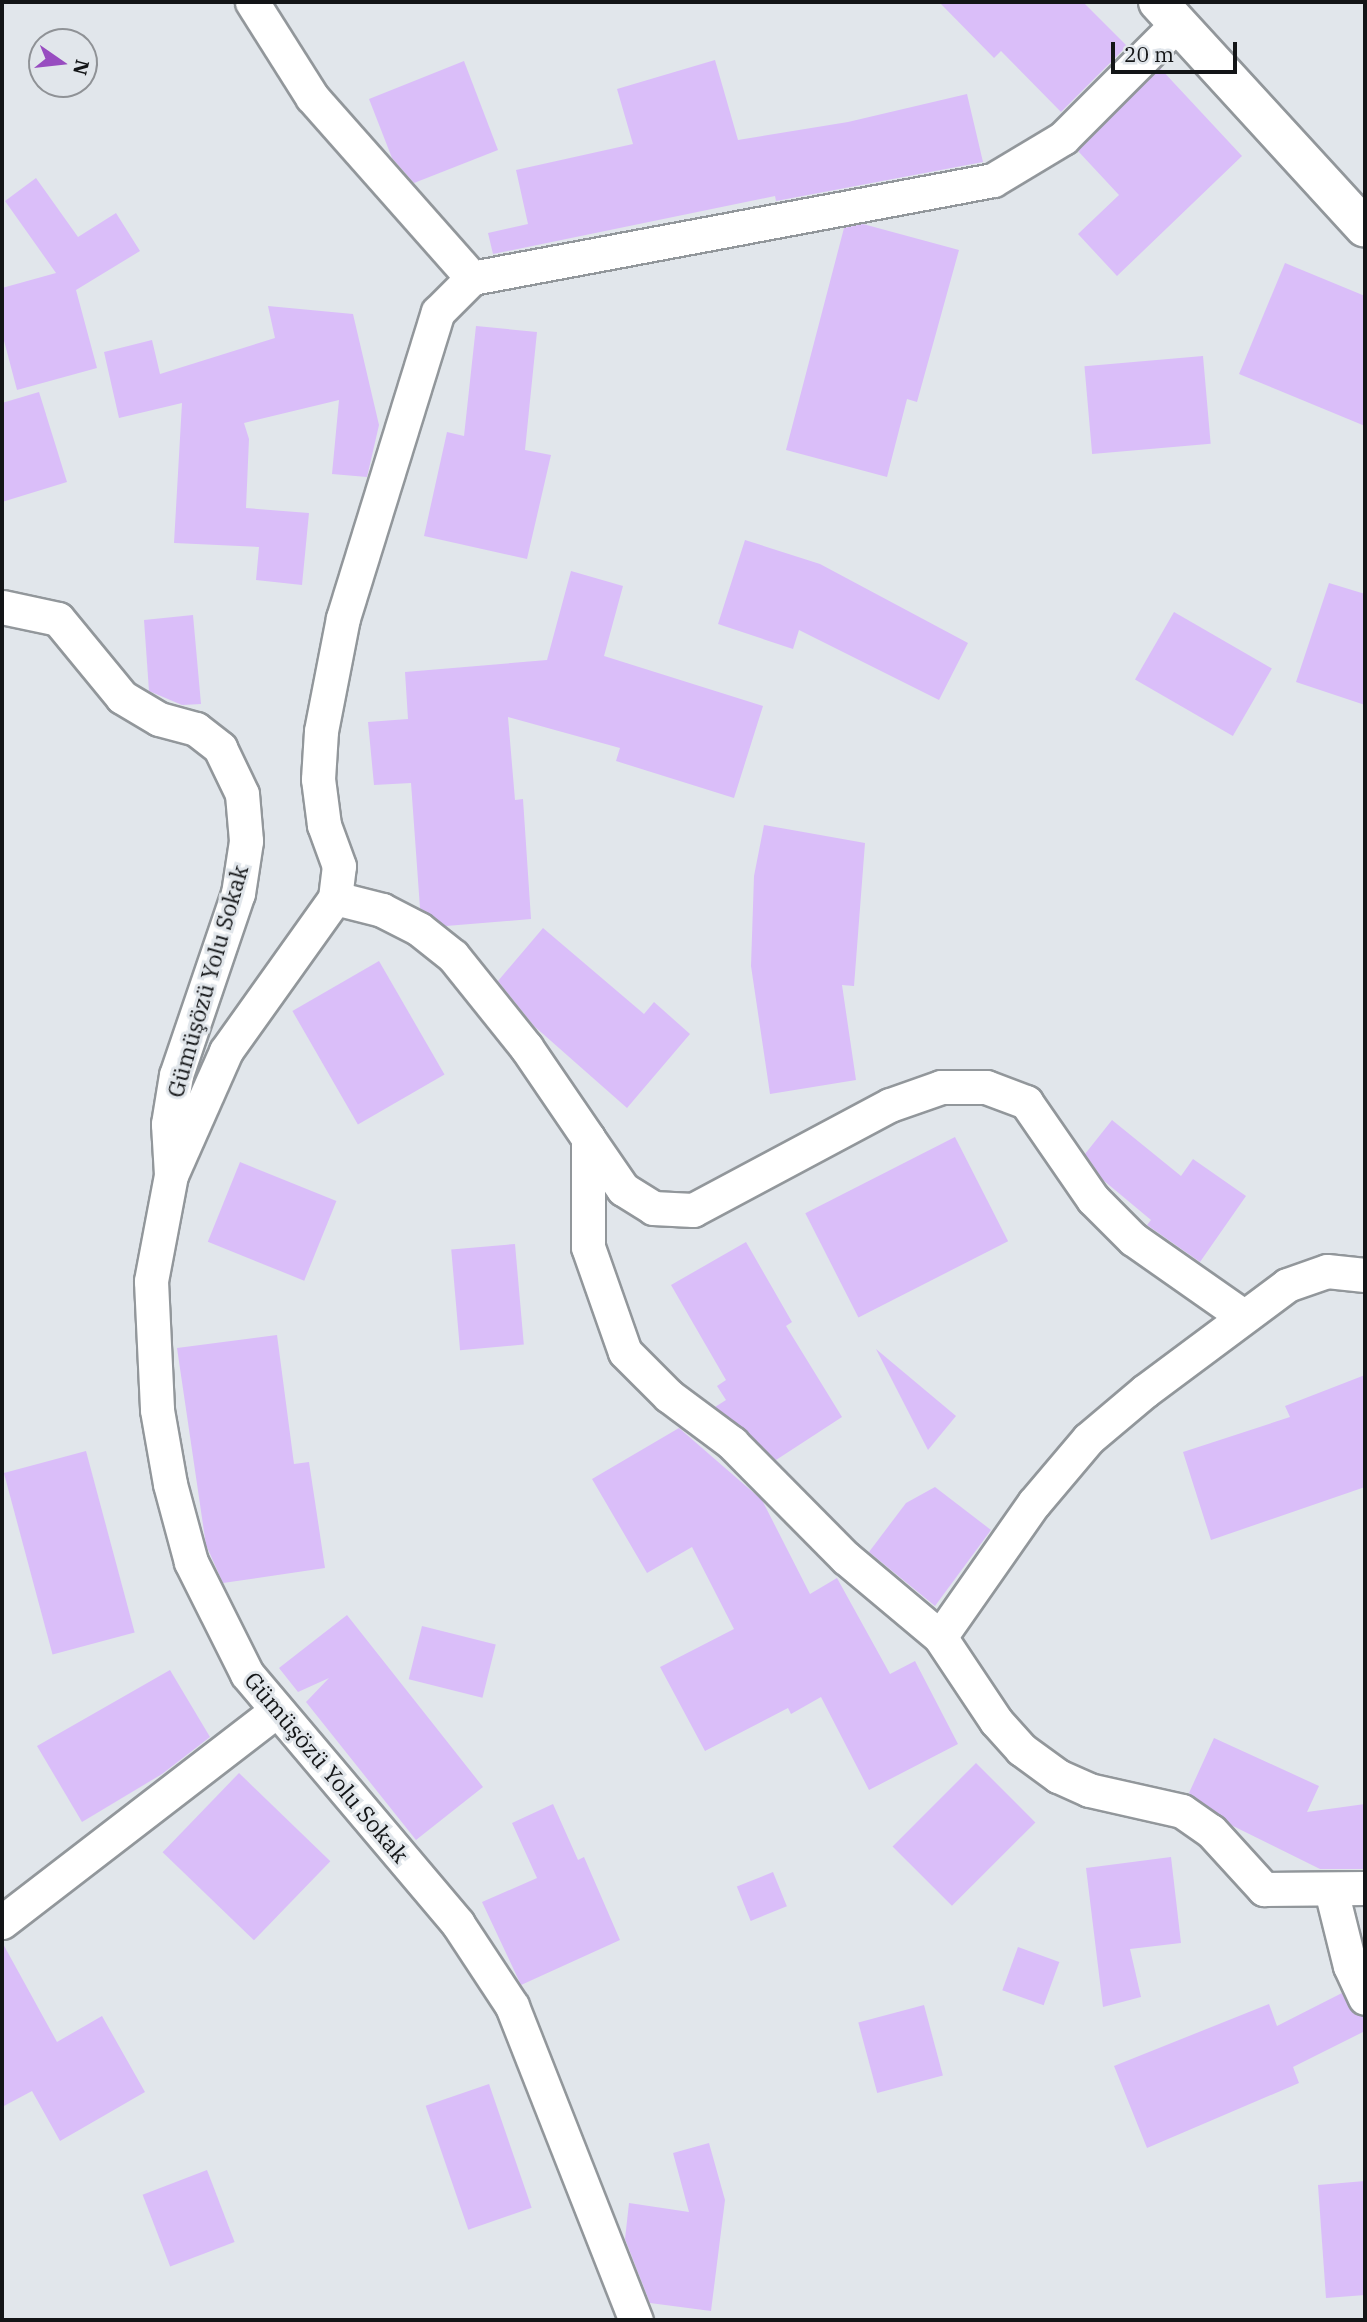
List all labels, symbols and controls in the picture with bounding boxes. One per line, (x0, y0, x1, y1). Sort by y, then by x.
north arrow (28, 28, 98, 98)
scale bar (1115, 28, 1241, 72)
text: 20 m (1124, 40, 1174, 68)
text: N (68, 57, 95, 78)
street label: Gümüşözü Yolu Sokak (161, 862, 253, 1100)
street label: Gümüşözü Yolu Sokak (239, 1666, 415, 1868)

